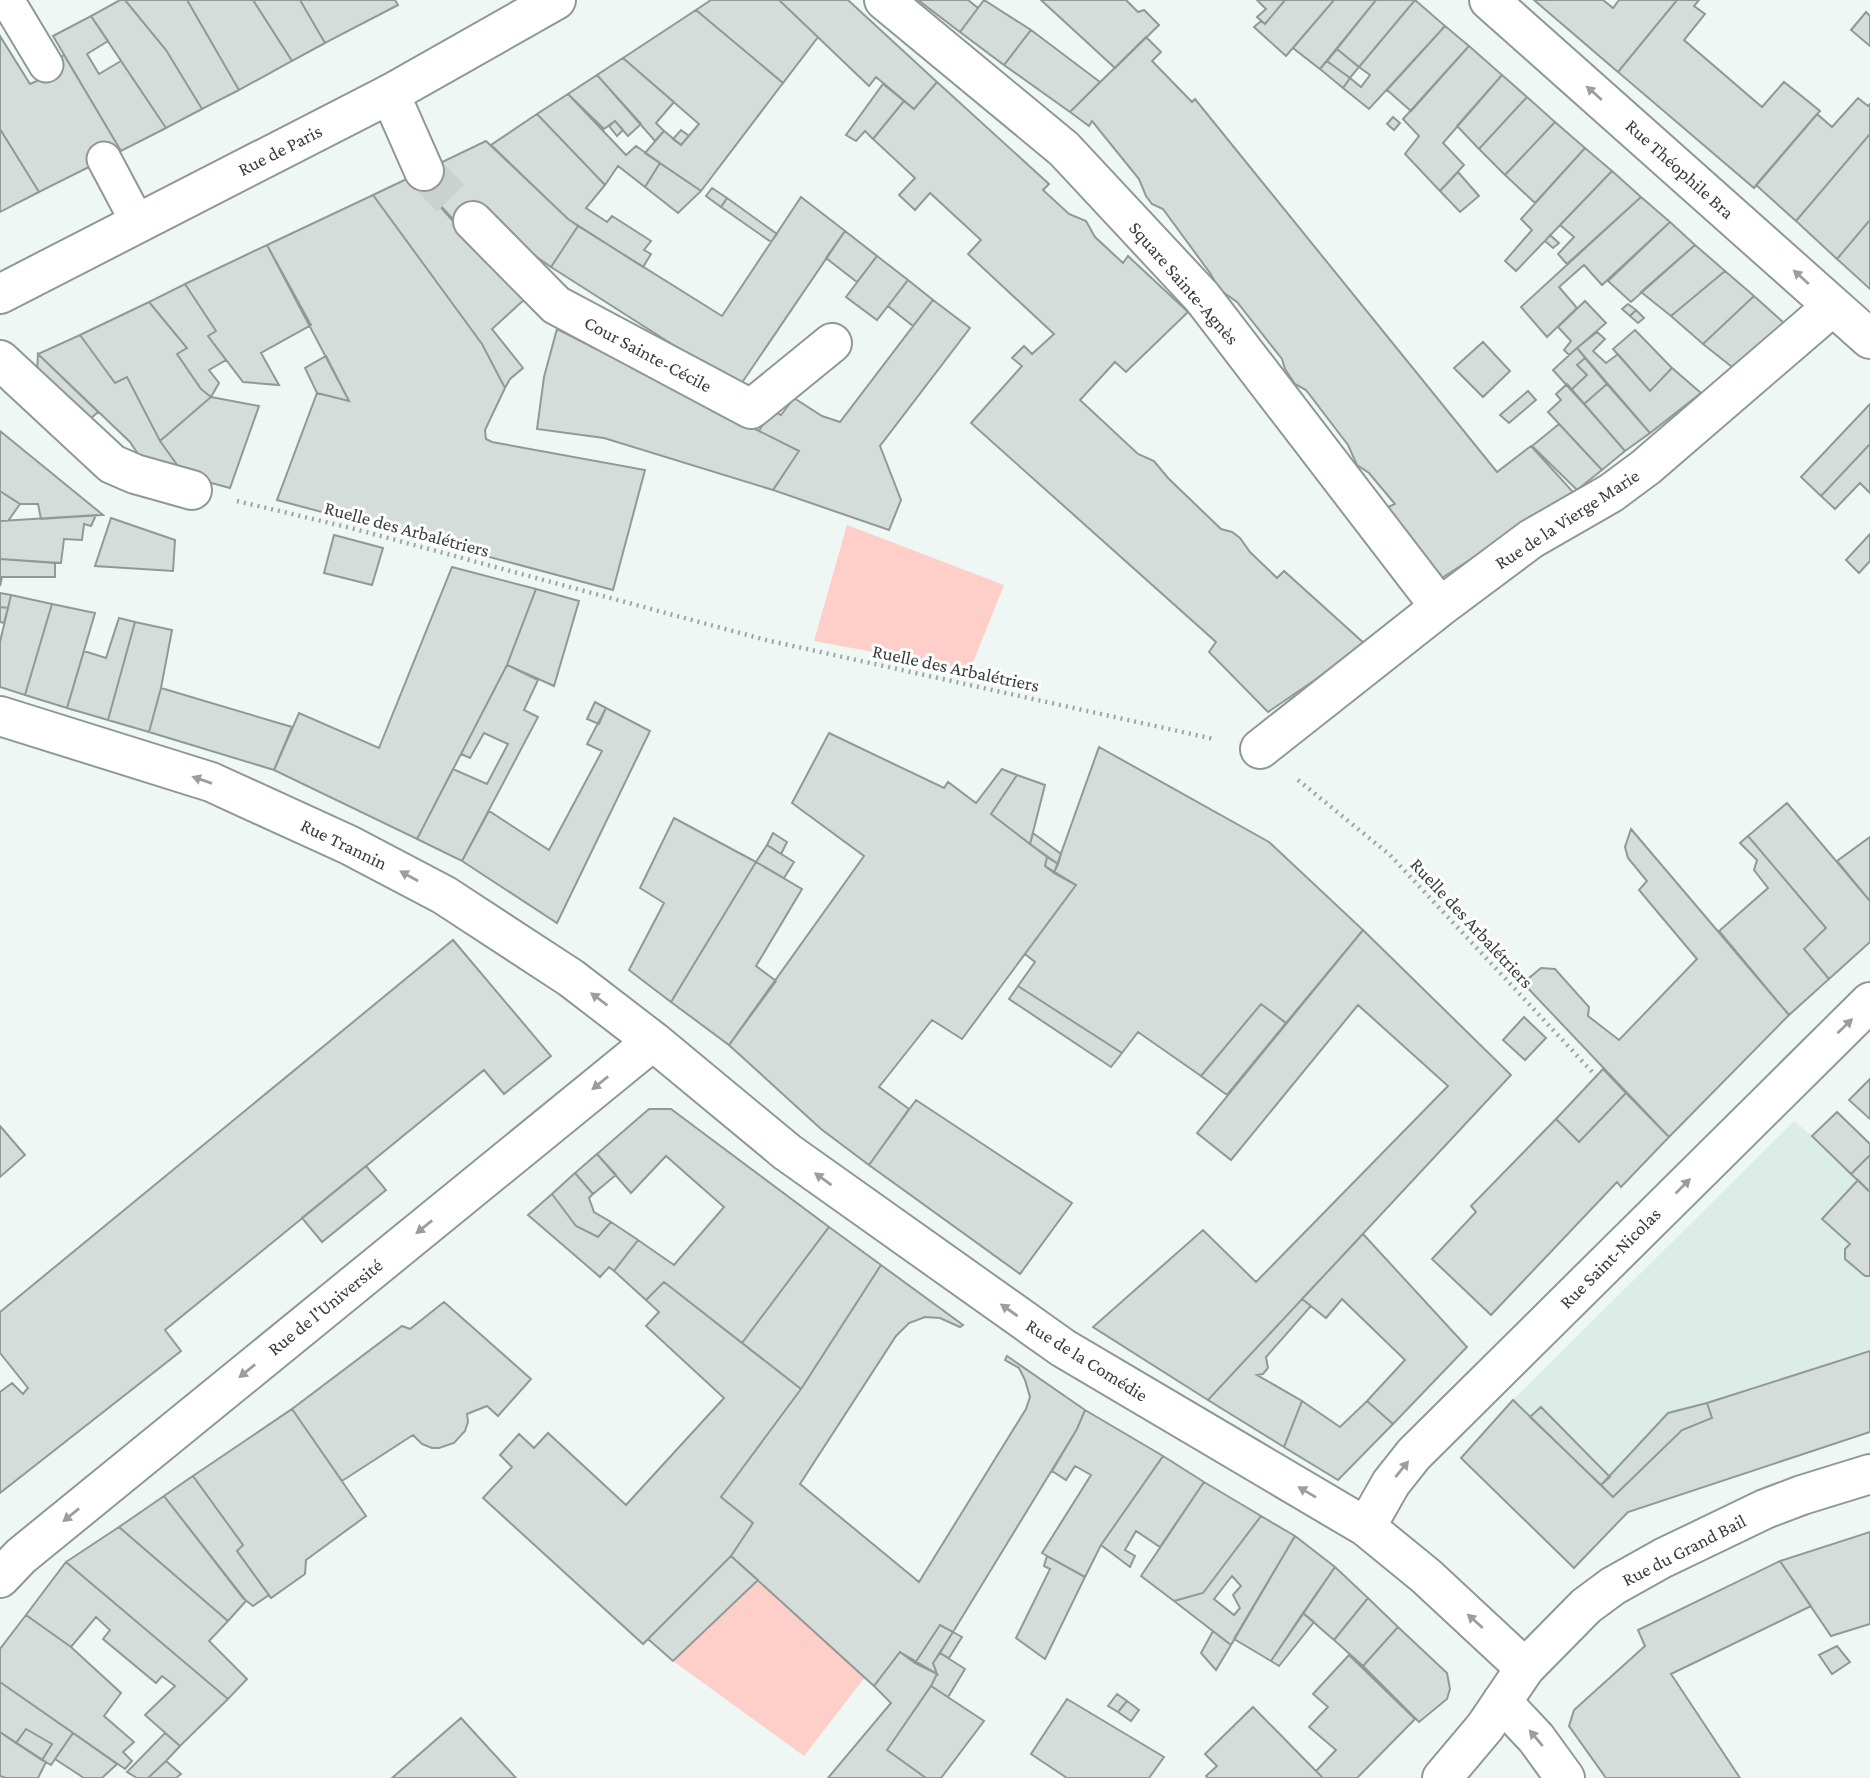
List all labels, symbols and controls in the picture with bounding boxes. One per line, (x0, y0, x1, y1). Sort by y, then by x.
one-way arrow (1585, 85, 1603, 101)
street label: Rue Théophile Bra (1622, 115, 1739, 223)
street label: Rue de Paris (234, 120, 326, 180)
street label: Square Sainte-Agnès (1125, 217, 1243, 349)
one-way arrow (1792, 269, 1810, 285)
street label: Cour Sainte-Cécile (581, 312, 715, 396)
street label: Rue de la Vierge Marie (1491, 465, 1643, 573)
street label: Ruelle des Arbalétriers (322, 497, 492, 561)
street label: Ruelle des Arbalétriers (871, 640, 1041, 696)
one-way arrow (192, 774, 213, 785)
street label: Rue Trannin (297, 814, 391, 874)
street label: Ruelle des Arbalétriers (1406, 854, 1538, 992)
one-way arrow (399, 870, 418, 882)
one-way arrow (590, 993, 608, 1007)
one-way arrow (1836, 1019, 1853, 1035)
one-way arrow (591, 1075, 608, 1090)
one-way arrow (814, 1172, 832, 1186)
one-way arrow (1674, 1178, 1691, 1194)
street label: Rue Saint-Nicolas (1555, 1203, 1665, 1313)
one-way arrow (415, 1219, 432, 1234)
street label: Rue de l'Université (263, 1254, 387, 1360)
one-way arrow (1000, 1303, 1018, 1317)
street label: Rue de la Comédie (1022, 1314, 1152, 1406)
one-way arrow (239, 1363, 256, 1378)
one-way arrow (1394, 1460, 1409, 1477)
one-way arrow (1298, 1486, 1317, 1498)
one-way arrow (63, 1507, 80, 1522)
street label: Rue du Grand Bail (1619, 1510, 1749, 1590)
one-way arrow (1467, 1614, 1484, 1630)
one-way arrow (1528, 1730, 1543, 1748)

